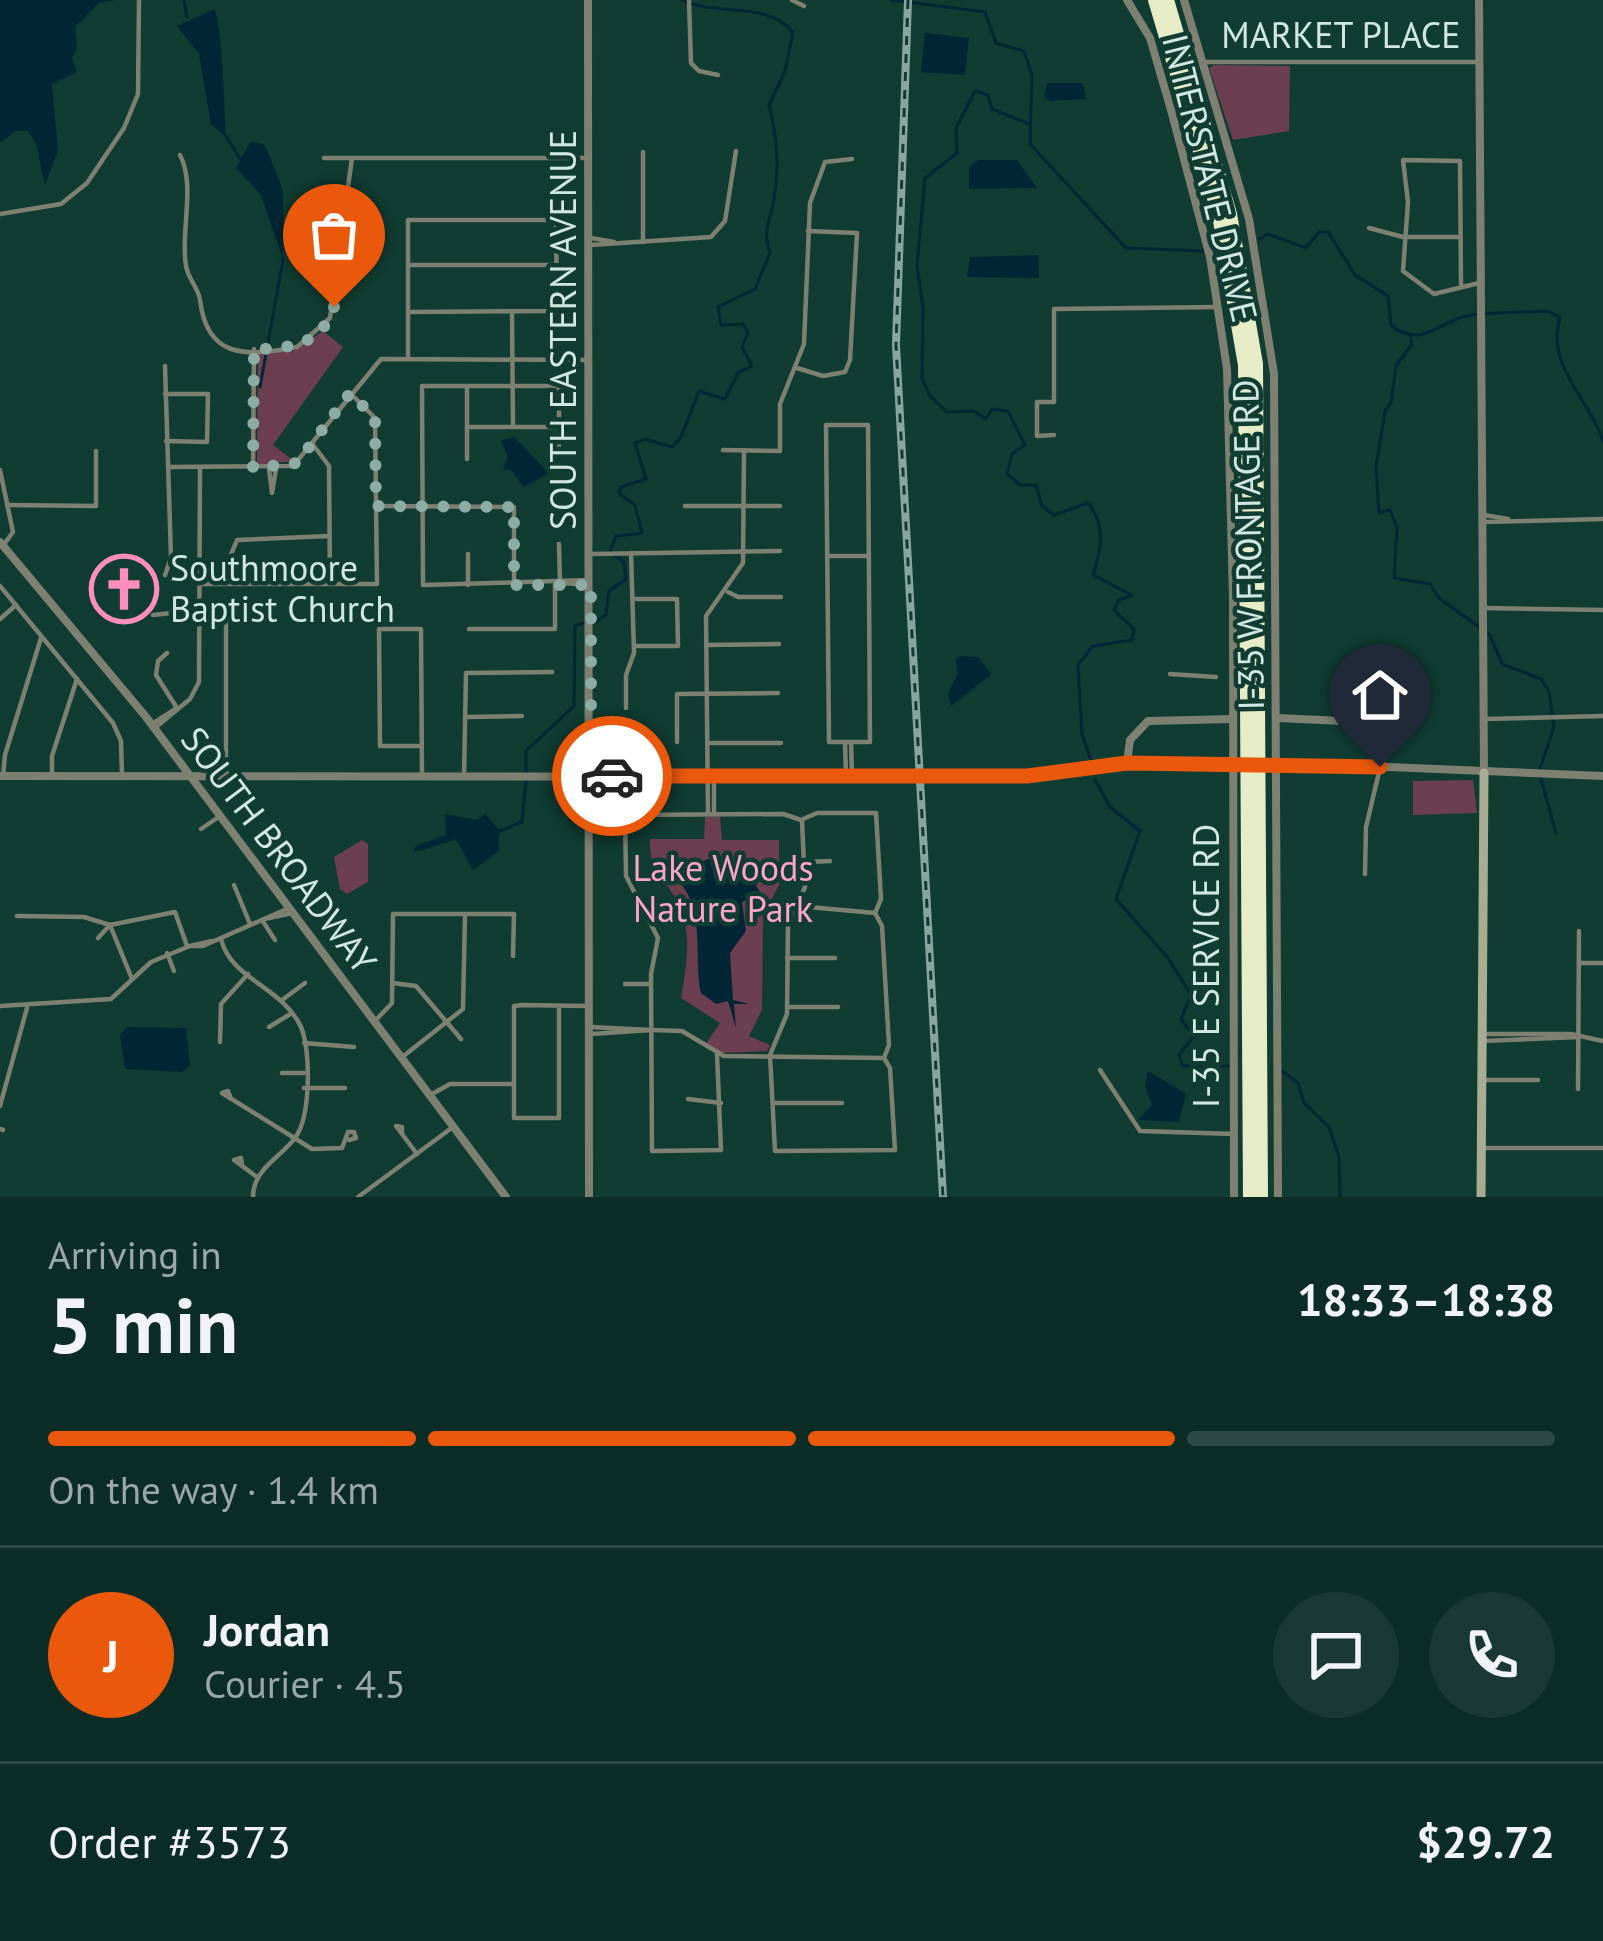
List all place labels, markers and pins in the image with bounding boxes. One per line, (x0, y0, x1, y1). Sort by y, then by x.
pin (283, 184, 385, 307)
place label: Southmoore Baptist Church (170, 544, 395, 632)
church icon: Southmoore Baptist Church (89, 554, 159, 624)
pin (1329, 644, 1431, 767)

